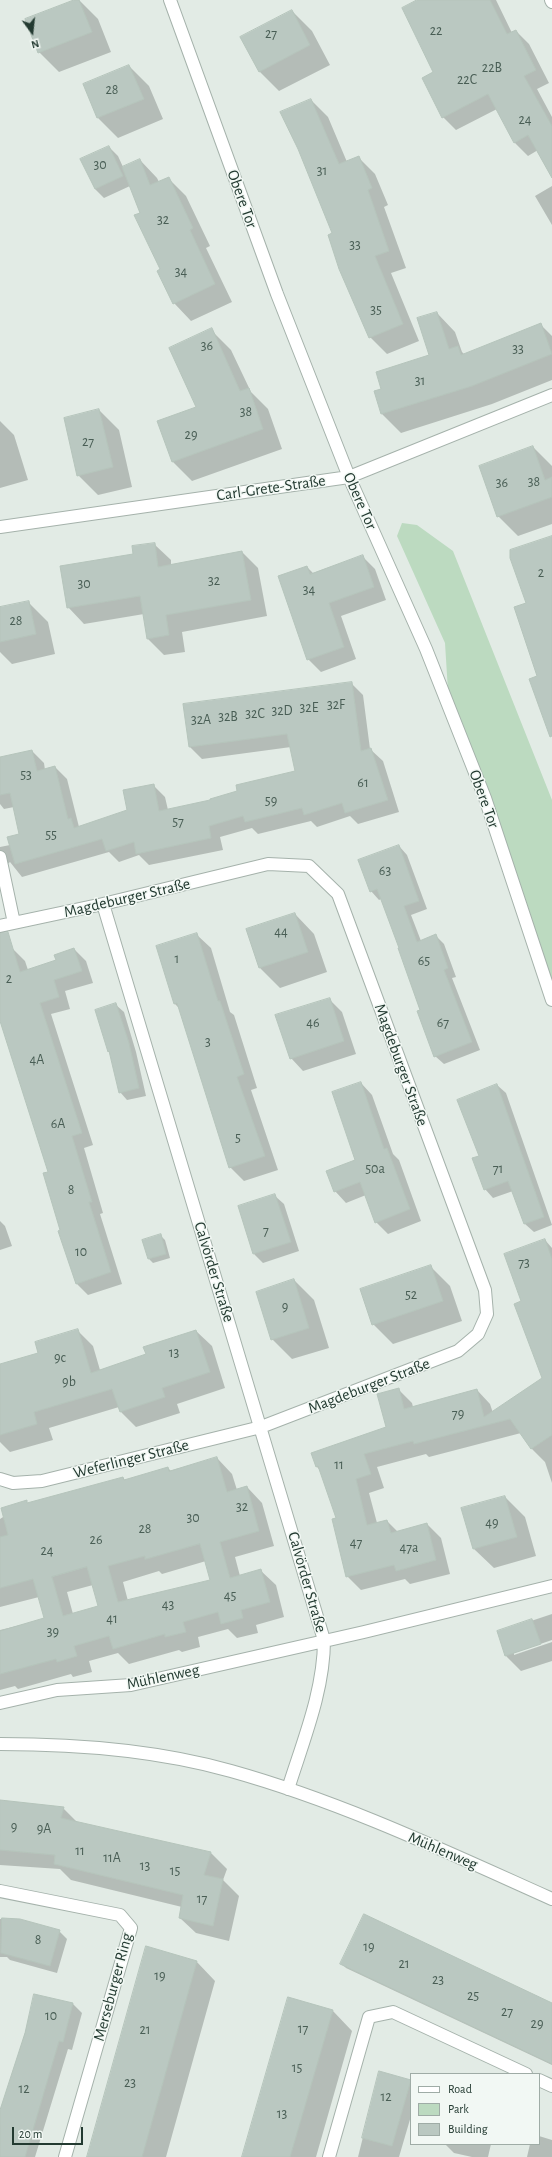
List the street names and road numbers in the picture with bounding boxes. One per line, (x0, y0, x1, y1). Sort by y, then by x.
street label: Obere Tor (223, 167, 261, 231)
street label: Obere Tor (339, 469, 381, 533)
street label: Carl-Grete-Straße (215, 471, 327, 505)
street label: Obere Tor (465, 767, 503, 831)
street label: Magdeburger Straße (62, 874, 192, 922)
street label: Magdeburger Straße (370, 1001, 432, 1129)
street label: Calvörder Straße (190, 1220, 238, 1324)
street label: Magdeburger Straße (305, 1354, 433, 1418)
street label: Weferlinger Straße (71, 1435, 191, 1483)
street label: Calvörder Straße (283, 1529, 331, 1635)
street label: Mühlenweg (125, 1660, 201, 1694)
street label: Mühlenweg (405, 1828, 481, 1874)
street label: Merseburger Ring (89, 1931, 137, 2043)

